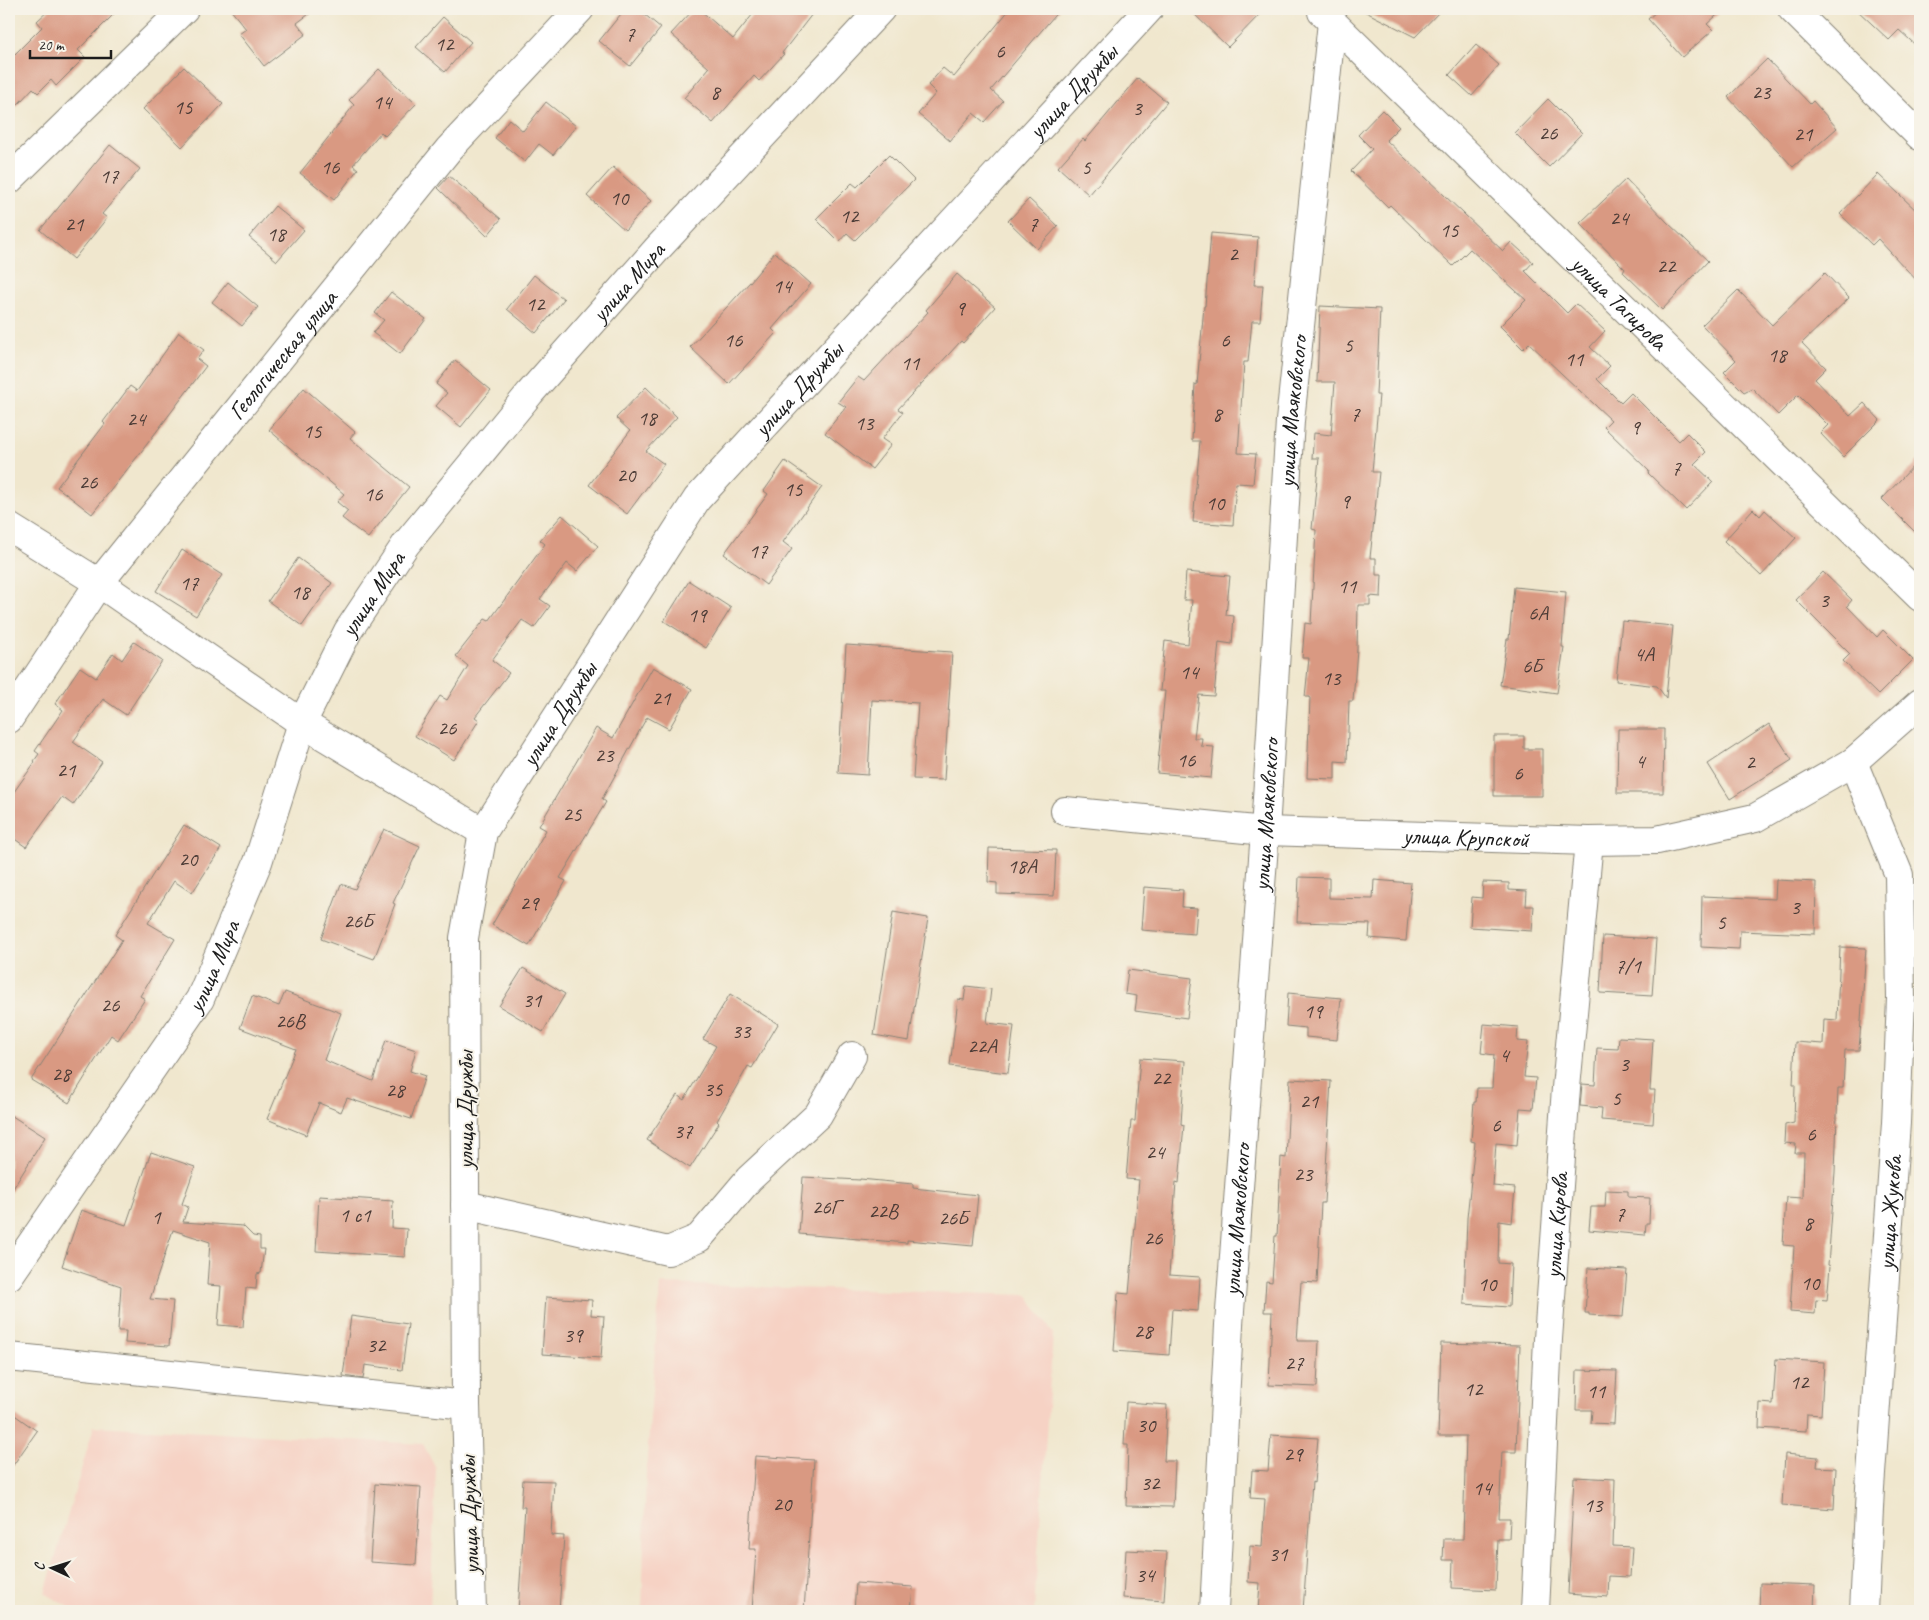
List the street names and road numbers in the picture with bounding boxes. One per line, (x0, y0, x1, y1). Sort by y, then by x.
street label: улица Дружбы (1020, 36, 1126, 147)
street label: улица Мира (584, 235, 672, 330)
street label: улица Тагирова (1563, 248, 1675, 358)
street label: Геологическая улица (221, 283, 345, 426)
street label: улица Маяковского (1271, 332, 1314, 491)
street label: улица Дружбы (746, 334, 851, 444)
street label: улица Мира (332, 545, 412, 643)
street label: улица Дружбы (513, 654, 605, 774)
street label: улица Маяковского (1246, 735, 1286, 894)
street label: улица Крупской (1400, 820, 1531, 854)
street label: улица Мира (179, 915, 247, 1020)
street label: улица Дружбы (450, 1048, 480, 1171)
street label: улица Маяковского (1216, 1140, 1257, 1299)
street label: улица Жукова (1870, 1153, 1909, 1273)
street label: улица Кирова (1537, 1170, 1575, 1282)
street label: улица Дружбы (452, 1453, 486, 1577)

